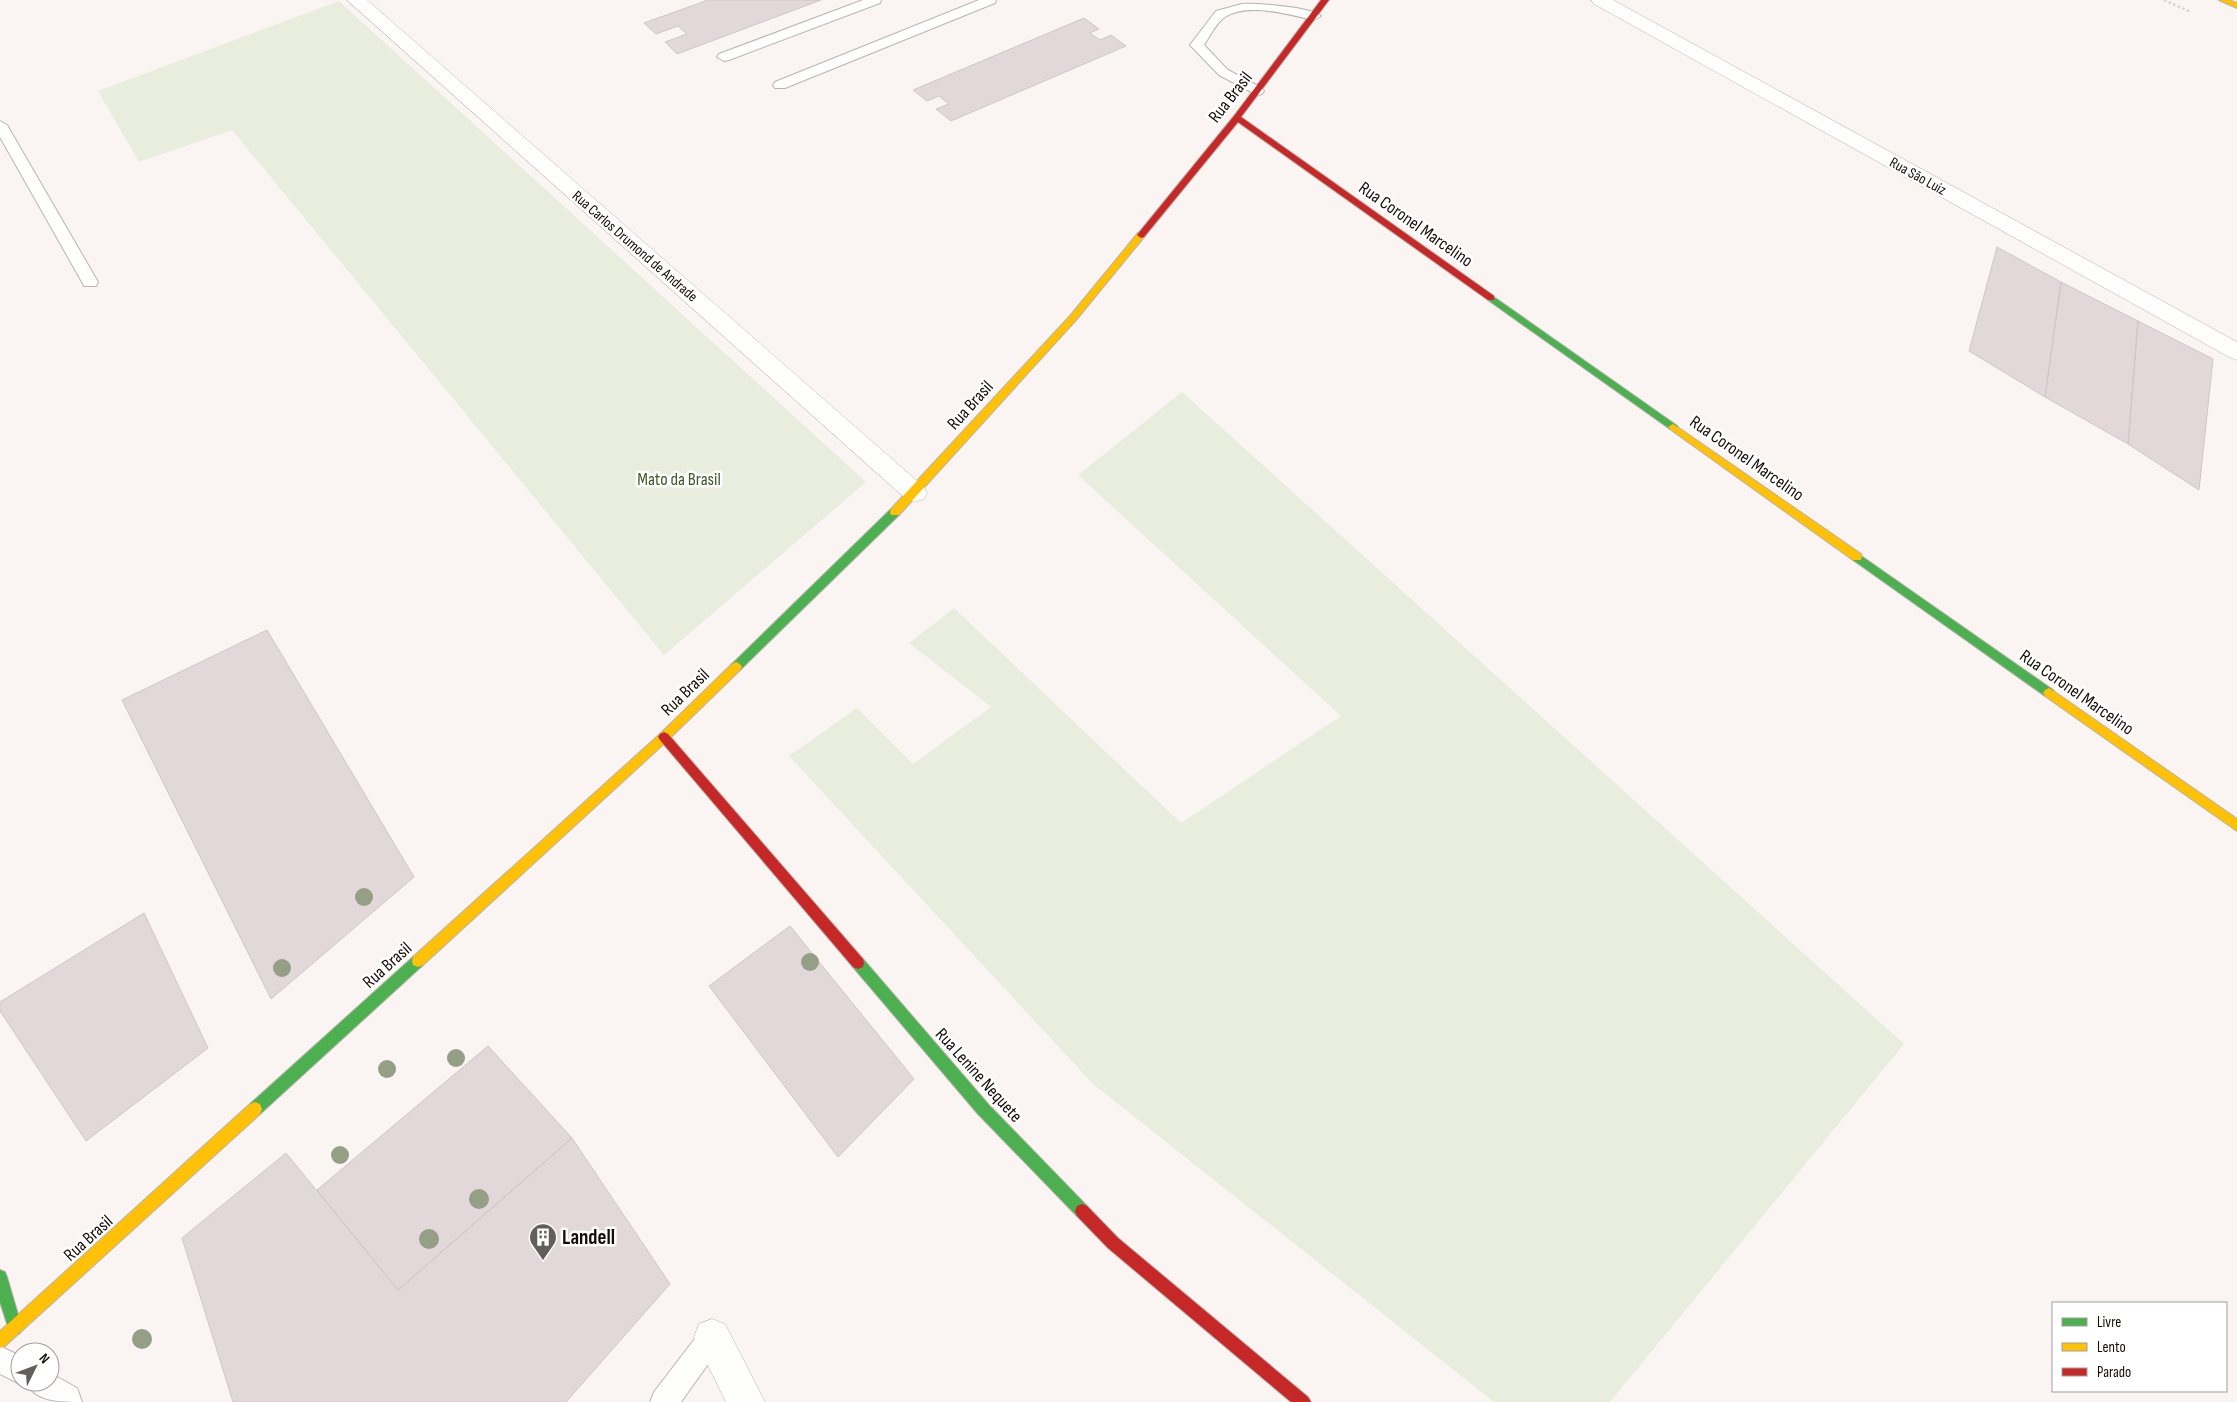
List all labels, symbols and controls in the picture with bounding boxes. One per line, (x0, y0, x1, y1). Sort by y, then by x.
street label: Rua Brasil (1204, 68, 1257, 127)
street label: Rua São Luiz (1886, 153, 1950, 200)
street label: Rua Coronel Marcelino (1355, 177, 1477, 272)
street label: Rua Carlos Drumond de Andrade (568, 187, 701, 306)
street label: Rua Brasil (943, 377, 998, 434)
street label: Rua Coronel Marcelino (1686, 411, 1808, 506)
park label: Mato da Brasil (637, 469, 721, 490)
street label: Rua Coronel Marcelino (2016, 645, 2138, 740)
street label: Rua Brasil (657, 664, 714, 720)
street label: Rua Brasil (359, 938, 416, 993)
street label: Rua Lenine Nequete (931, 1024, 1026, 1127)
street label: Rua Brasil (60, 1211, 117, 1266)
building icon: Landell (528, 1222, 558, 1261)
place label: Landell (562, 1225, 615, 1250)
legend (2052, 1302, 2227, 1392)
text: Livre (2097, 1313, 2121, 1332)
text: Lento (2097, 1338, 2126, 1357)
north arrow (10, 1342, 60, 1392)
text: N (35, 1350, 53, 1367)
text: Parado (2097, 1363, 2131, 1382)

